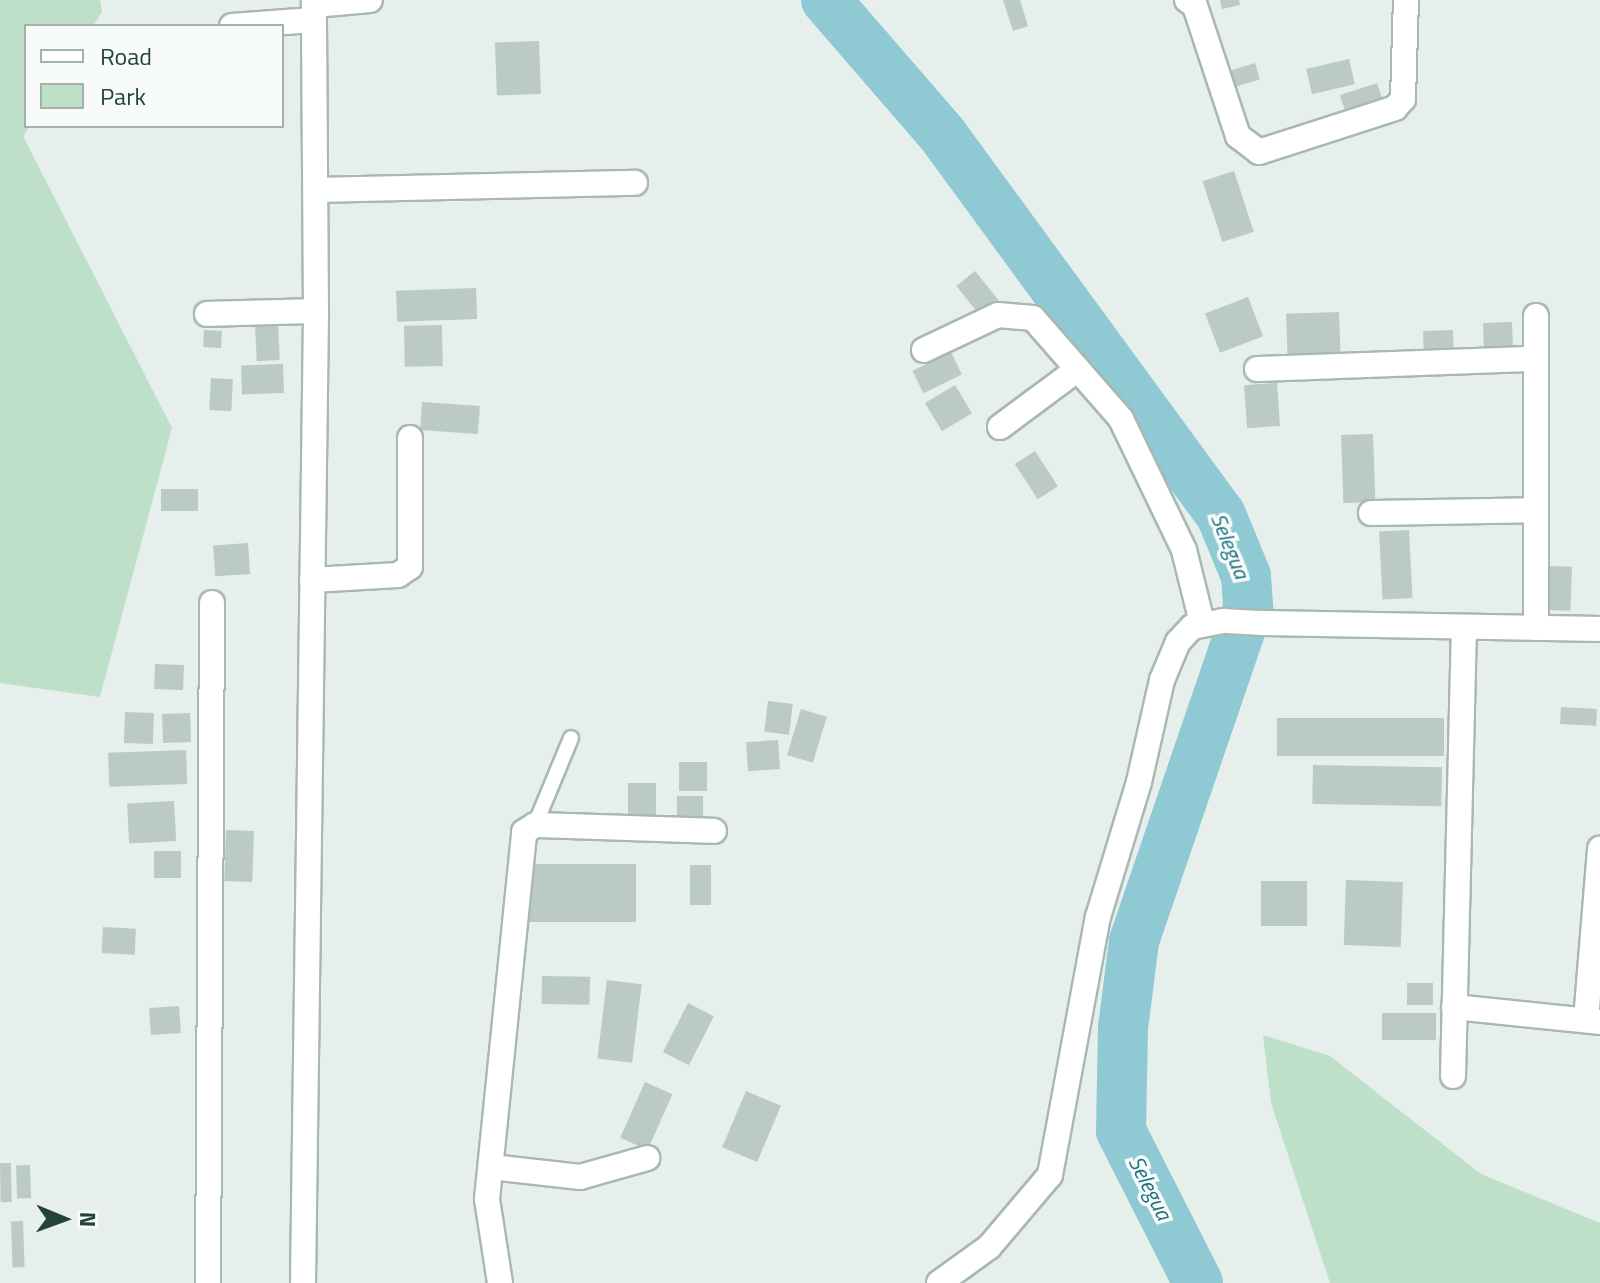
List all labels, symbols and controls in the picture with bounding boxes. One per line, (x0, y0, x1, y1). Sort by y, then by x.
legend (24, 24, 284, 128)
text: Road (100, 38, 152, 74)
text: Park (100, 78, 146, 114)
water label: Selegua (1205, 509, 1255, 583)
water label: Selegua (1123, 1152, 1177, 1224)
north arrow (24, 1179, 104, 1259)
text: N (71, 1211, 105, 1227)

